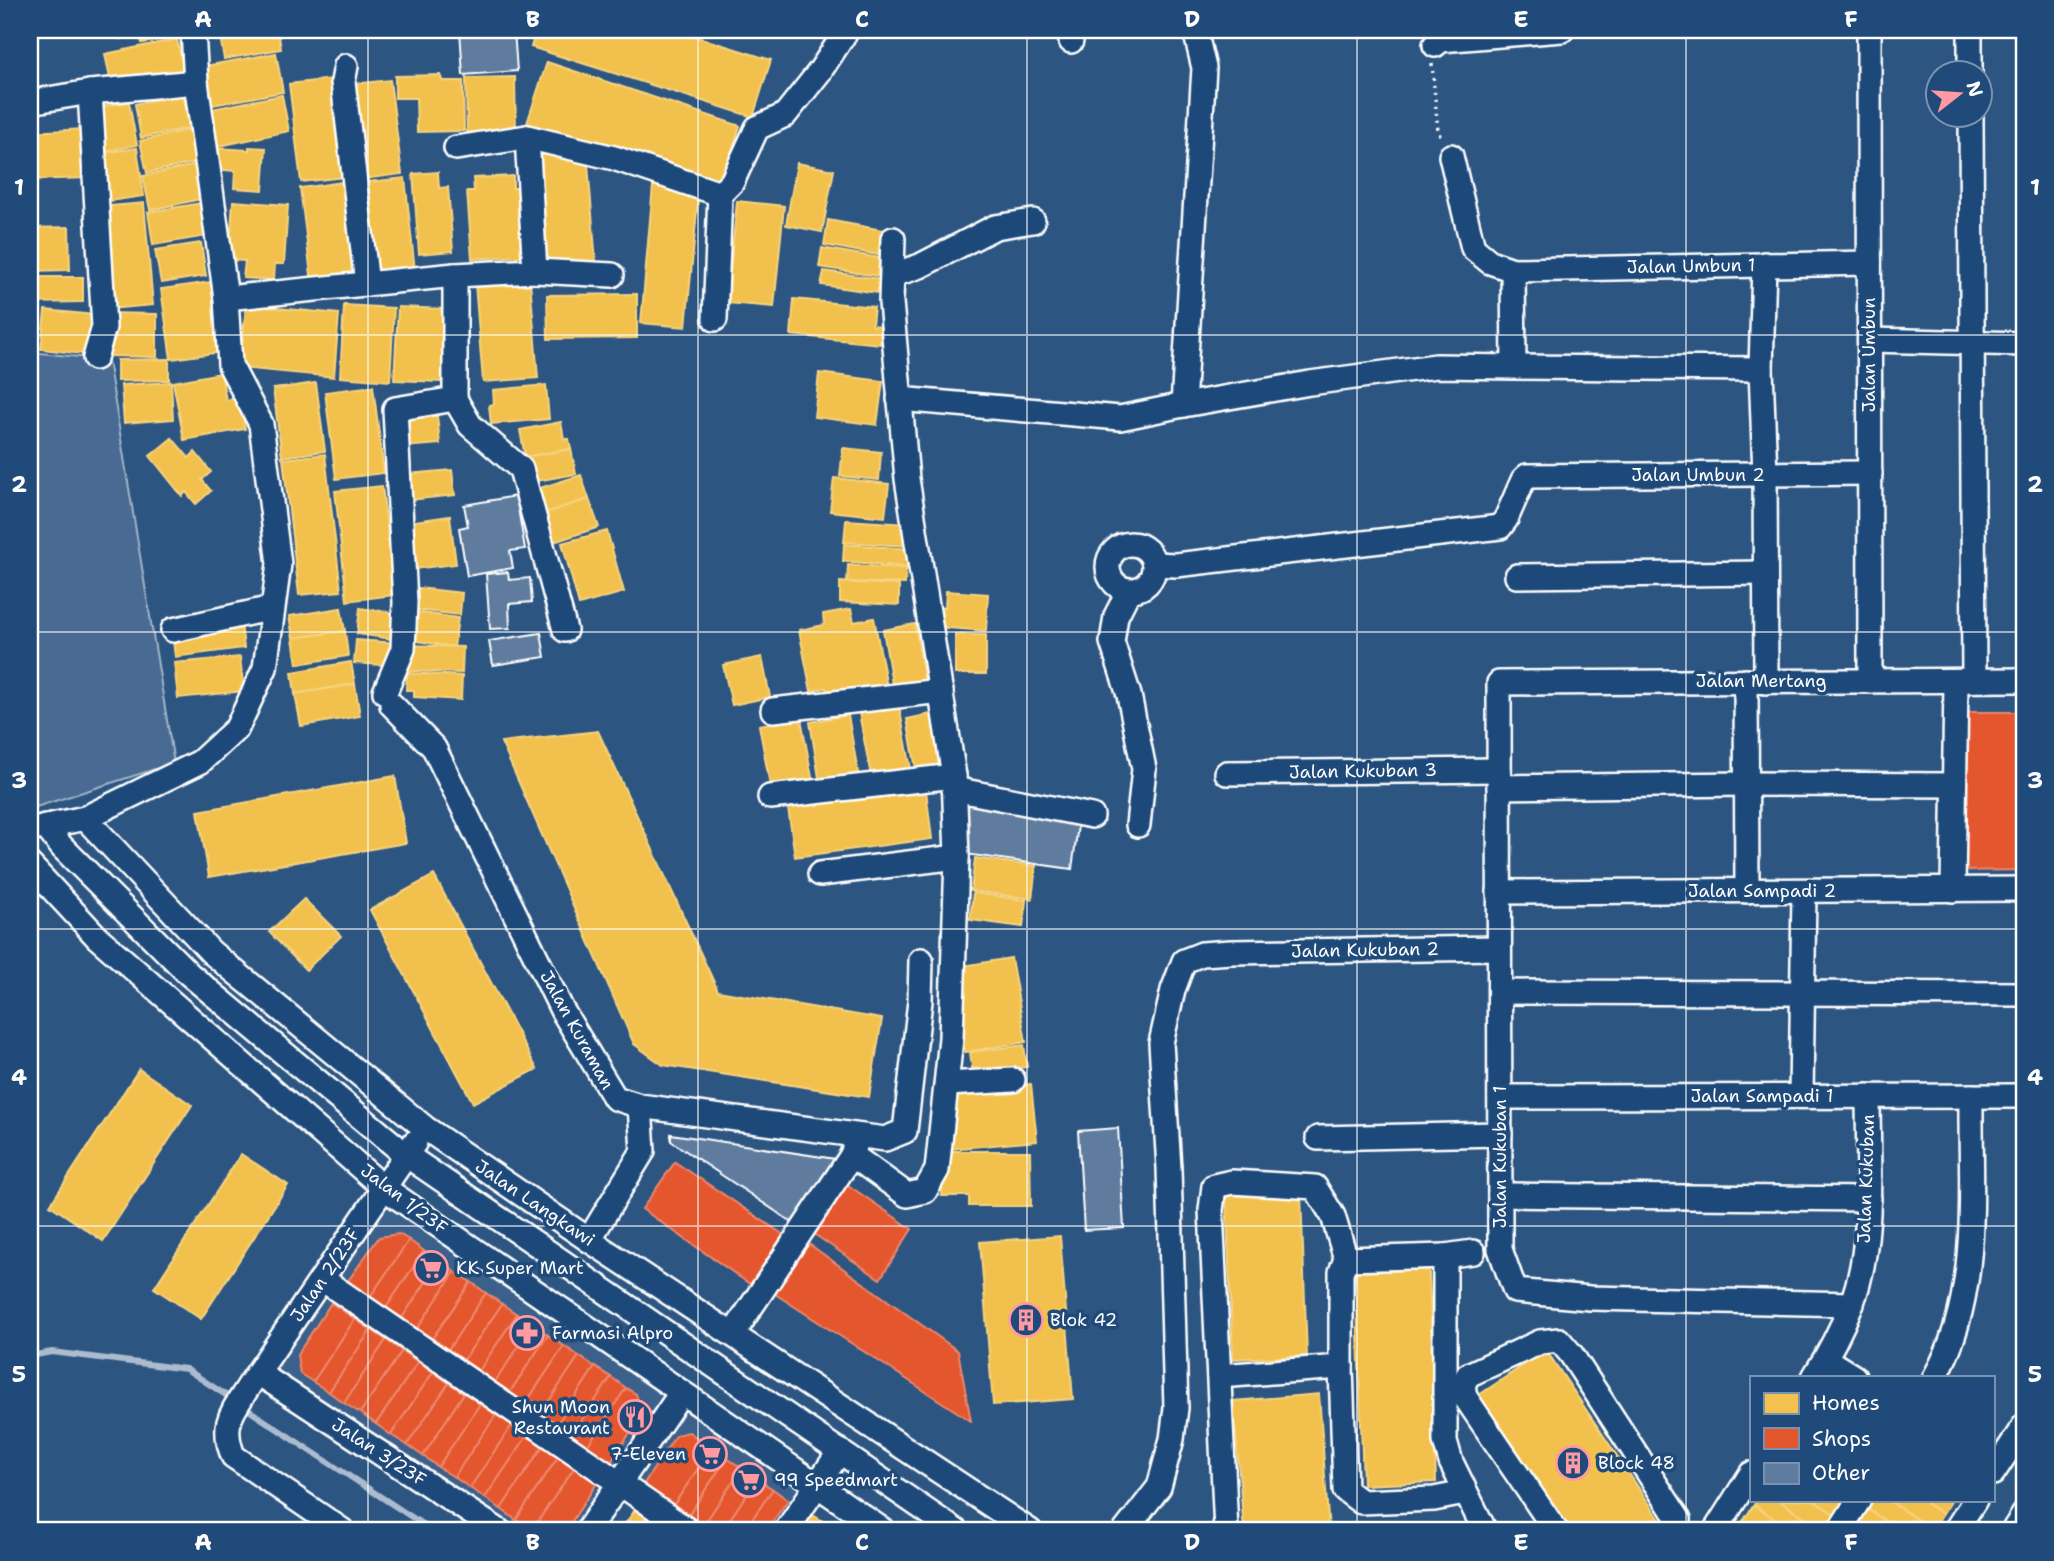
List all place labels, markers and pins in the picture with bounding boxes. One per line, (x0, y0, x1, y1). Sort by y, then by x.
supermarket icon: KK Super Mart (412, 1249, 450, 1287)
place label: KK Super Mart (456, 1256, 584, 1280)
building icon: Blok 42 (1007, 1301, 1045, 1339)
place label: Blok 42 (1050, 1308, 1117, 1332)
pharmacy icon: Farmasi Alpro (508, 1314, 546, 1352)
place label: Farmasi Alpro (552, 1321, 673, 1345)
place label: Shun Moon Restaurant (512, 1395, 610, 1440)
restaurant icon: Shun Moon Restaurant (616, 1398, 654, 1436)
supermarket icon: 7-Eleven (691, 1435, 729, 1473)
place label: 7-Eleven (610, 1442, 686, 1466)
building icon: Block 48 (1554, 1444, 1592, 1482)
place label: Block 48 (1598, 1451, 1675, 1475)
supermarket icon: 99 Speedmart (730, 1461, 768, 1499)
place label: 99 Speedmart (774, 1468, 898, 1492)

